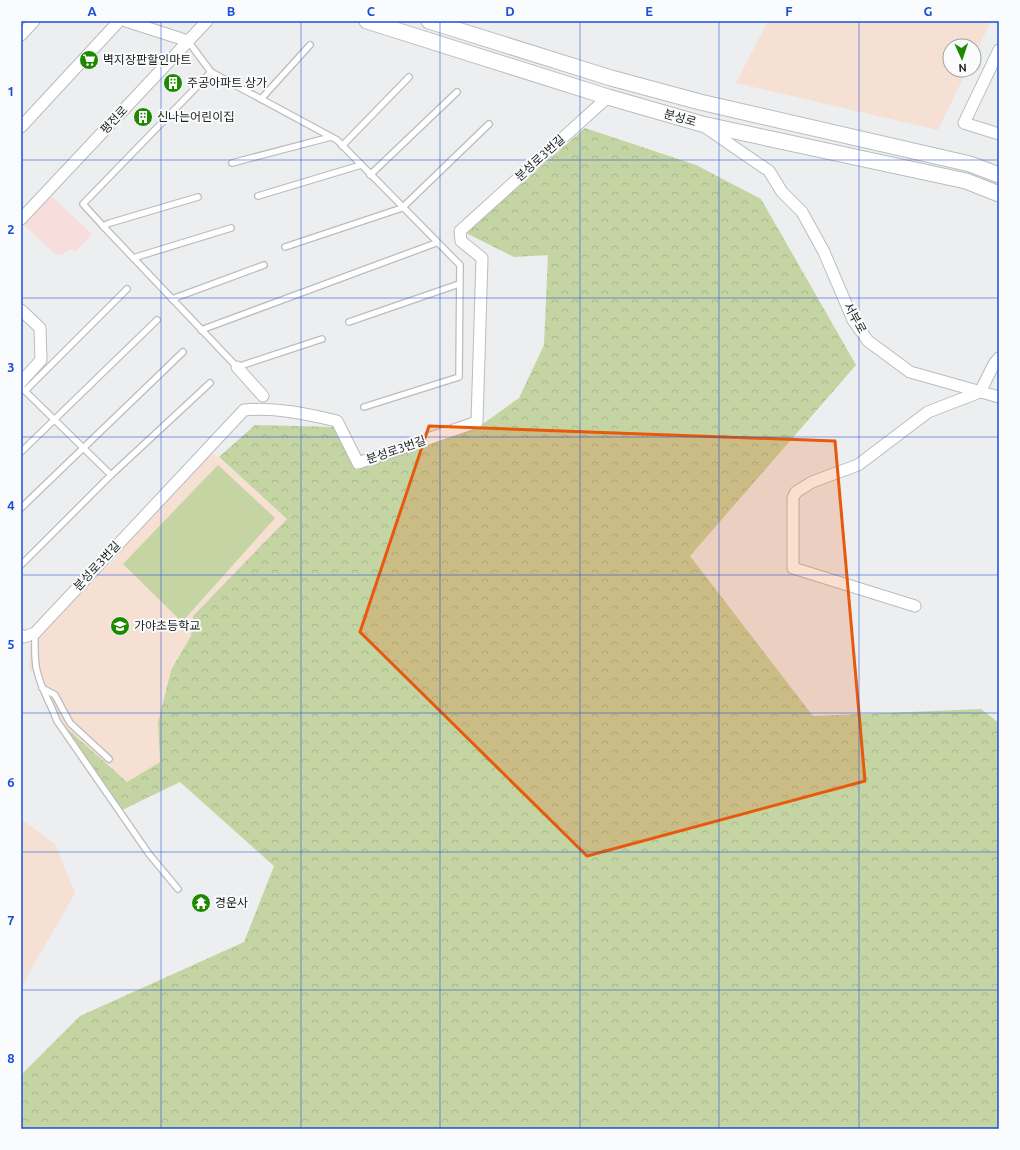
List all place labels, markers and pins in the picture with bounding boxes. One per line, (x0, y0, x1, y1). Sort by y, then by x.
supermarket icon: 벽지장판할인마트 (78, 49, 100, 71)
place label: 벽지장판할인마트 (103, 53, 191, 66)
building icon: 주공아파트 상가 (162, 72, 184, 94)
place label: 주공아파트 상가 (187, 76, 267, 89)
building icon: 신나는어린이집 (132, 106, 154, 128)
place label: 신나는어린이집 (157, 110, 234, 123)
school or university icon: 가야초등학교 (109, 615, 131, 637)
place label: 가야초등학교 (134, 619, 200, 632)
temple icon: 경운사 (190, 892, 212, 914)
place label: 경운사 (215, 896, 248, 909)

